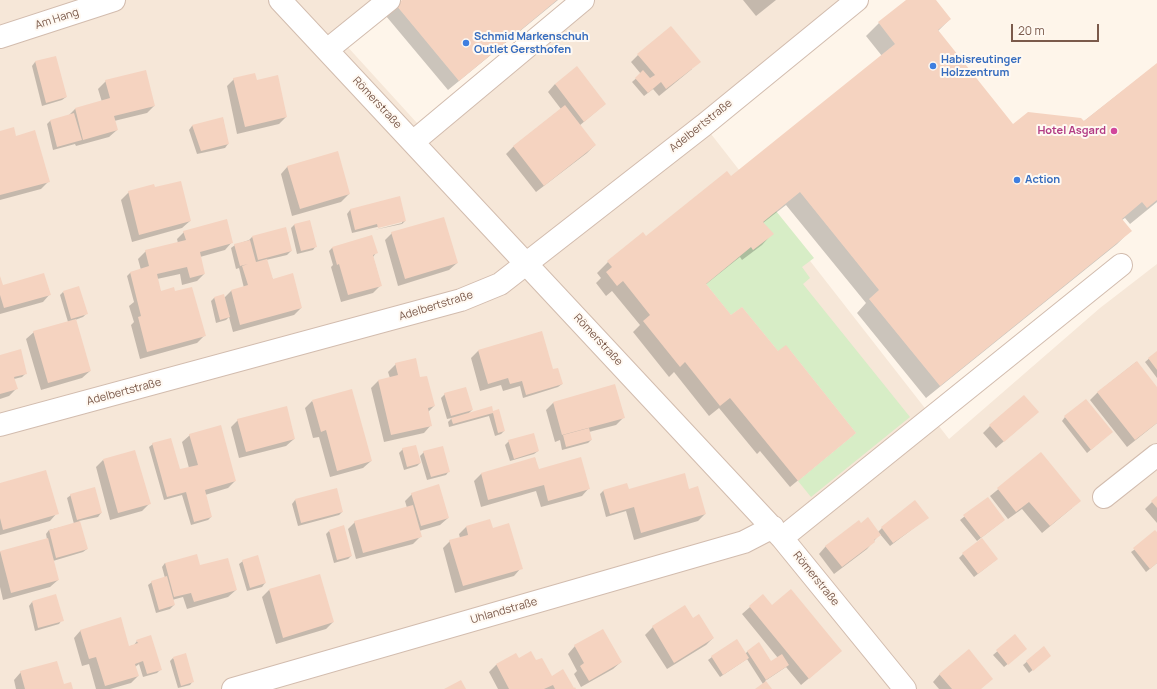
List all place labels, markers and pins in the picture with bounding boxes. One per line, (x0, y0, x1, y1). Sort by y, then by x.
place label: Schmid Markenschuh Outlet Gersthofen (474, 30, 589, 56)
marker: Schmid Markenschuh Outlet Gersthofen (461, 38, 471, 48)
place label: Habisreutinger Holzzentrum (941, 53, 1021, 79)
marker: Habisreutinger Holzzentrum (928, 61, 938, 71)
place label: Hotel Asgard (1037, 124, 1106, 138)
marker: Hotel Asgard (1109, 126, 1119, 136)
place label: Action (1025, 173, 1060, 187)
marker: Action (1012, 175, 1022, 185)

